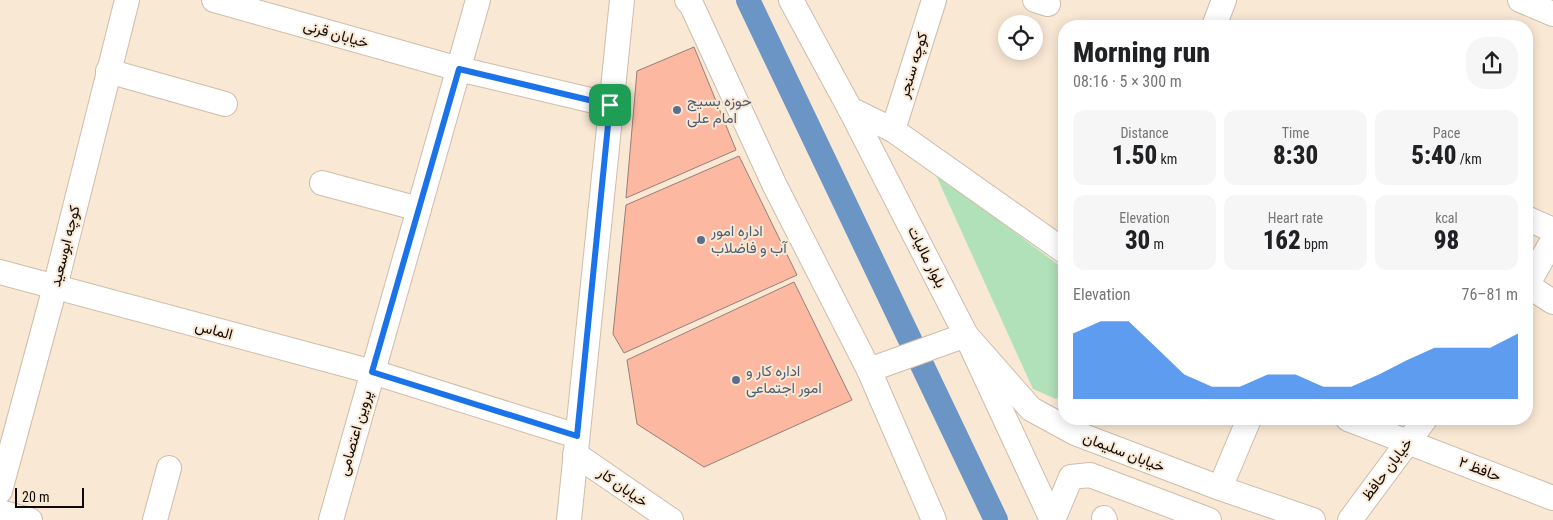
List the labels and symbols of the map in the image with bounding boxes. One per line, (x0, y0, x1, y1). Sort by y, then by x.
street label: خیابان قرنی (301, 16, 371, 53)
street label: کوچه سنجر (894, 30, 933, 101)
pin (589, 84, 631, 126)
place label: حوزه بسیج امام علی (687, 92, 752, 128)
marker: حوزه بسیج امام علی (671, 104, 683, 116)
street label: کوچه ابوسعید (46, 203, 85, 289)
place label: اداره امور آب و فاضلاب (710, 222, 788, 257)
street label: بلوار مالیات (904, 223, 950, 291)
marker: اداره امور آب و فاضلاب (695, 234, 707, 246)
street label: الماس (193, 316, 235, 345)
place label: اداره کار و امور اجتماعی (746, 362, 822, 398)
marker: اداره کار و امور اجتماعی (730, 374, 742, 386)
street label: پروین اعتصامی (334, 388, 377, 478)
street label: خیابان سلیمان (1081, 428, 1167, 476)
street label: خیابان حافظ (1358, 434, 1416, 504)
street label: حافظ ۲ (1456, 453, 1504, 485)
street label: خیابان کار (594, 463, 652, 511)
scale bar (15, 485, 84, 508)

